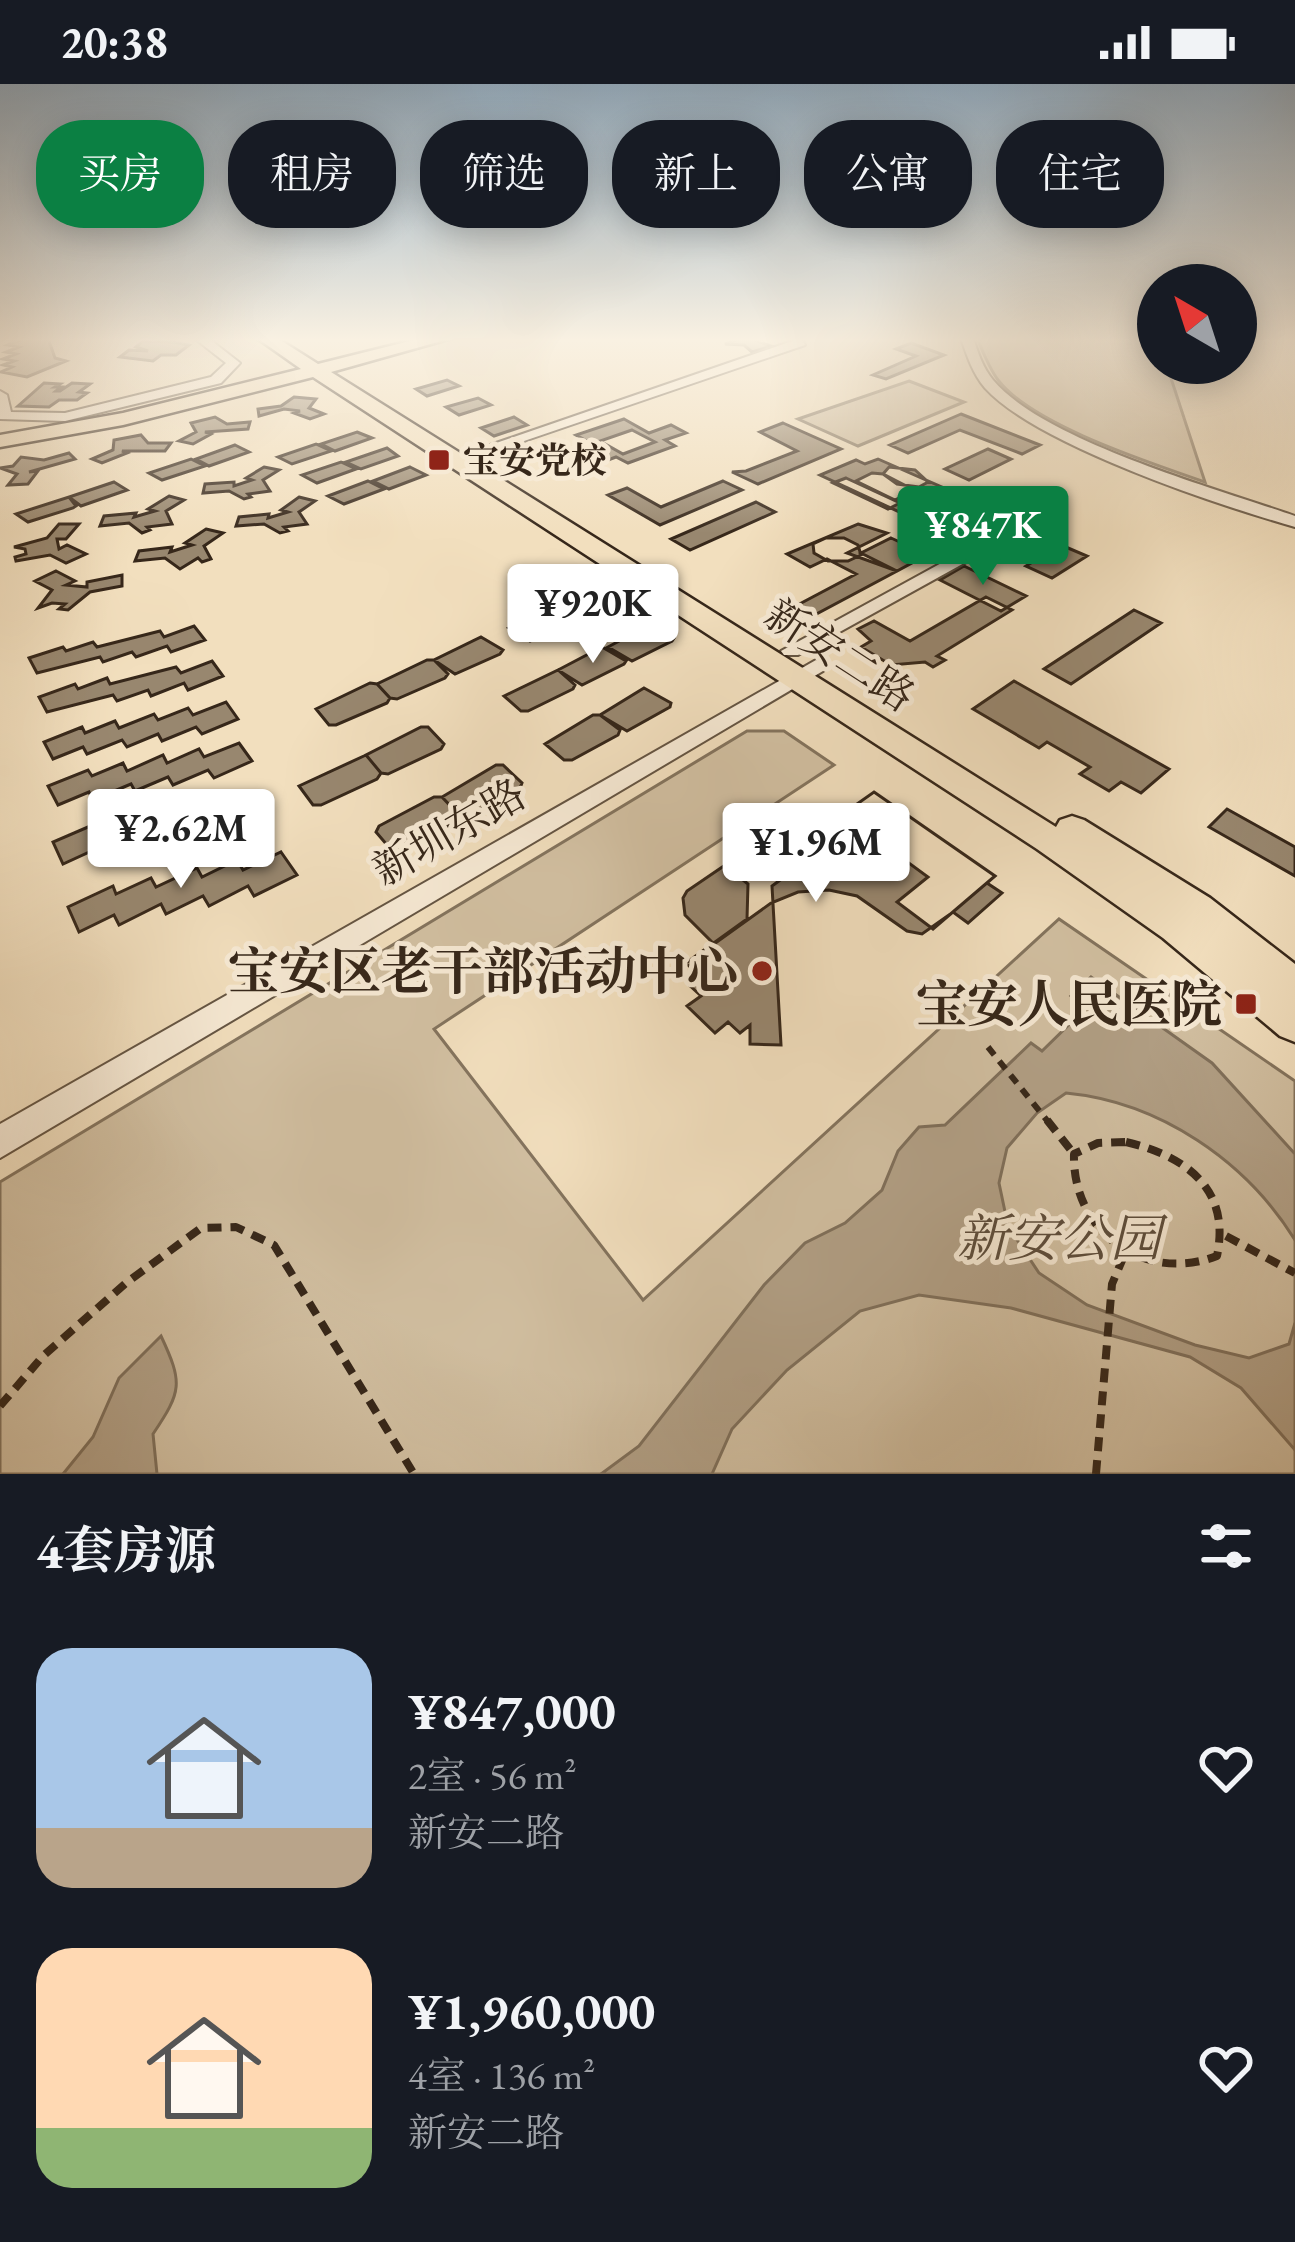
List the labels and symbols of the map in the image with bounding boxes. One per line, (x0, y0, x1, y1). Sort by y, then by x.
north arrow (1137, 264, 1257, 384)
place label: 宝安党校 (463, 437, 607, 484)
marker: 宝安党校 (426, 447, 452, 473)
pin: ¥847K (899, 486, 1067, 588)
pin: ¥920K (509, 564, 677, 666)
street label: 新安二路 (755, 586, 925, 724)
street label: 新圳东路 (362, 766, 536, 898)
pin: ¥2.62M (83, 789, 279, 891)
pin: ¥1.96M (718, 803, 914, 905)
place label: 宝安区老干部活动中心 (228, 938, 738, 1004)
marker: 宝安区老干部活动中心 (749, 958, 775, 984)
place label: 宝安人民医院 (916, 971, 1222, 1037)
marker: 宝安人民医院 (1233, 991, 1259, 1017)
park label: 新安公园 (957, 1205, 1168, 1271)

